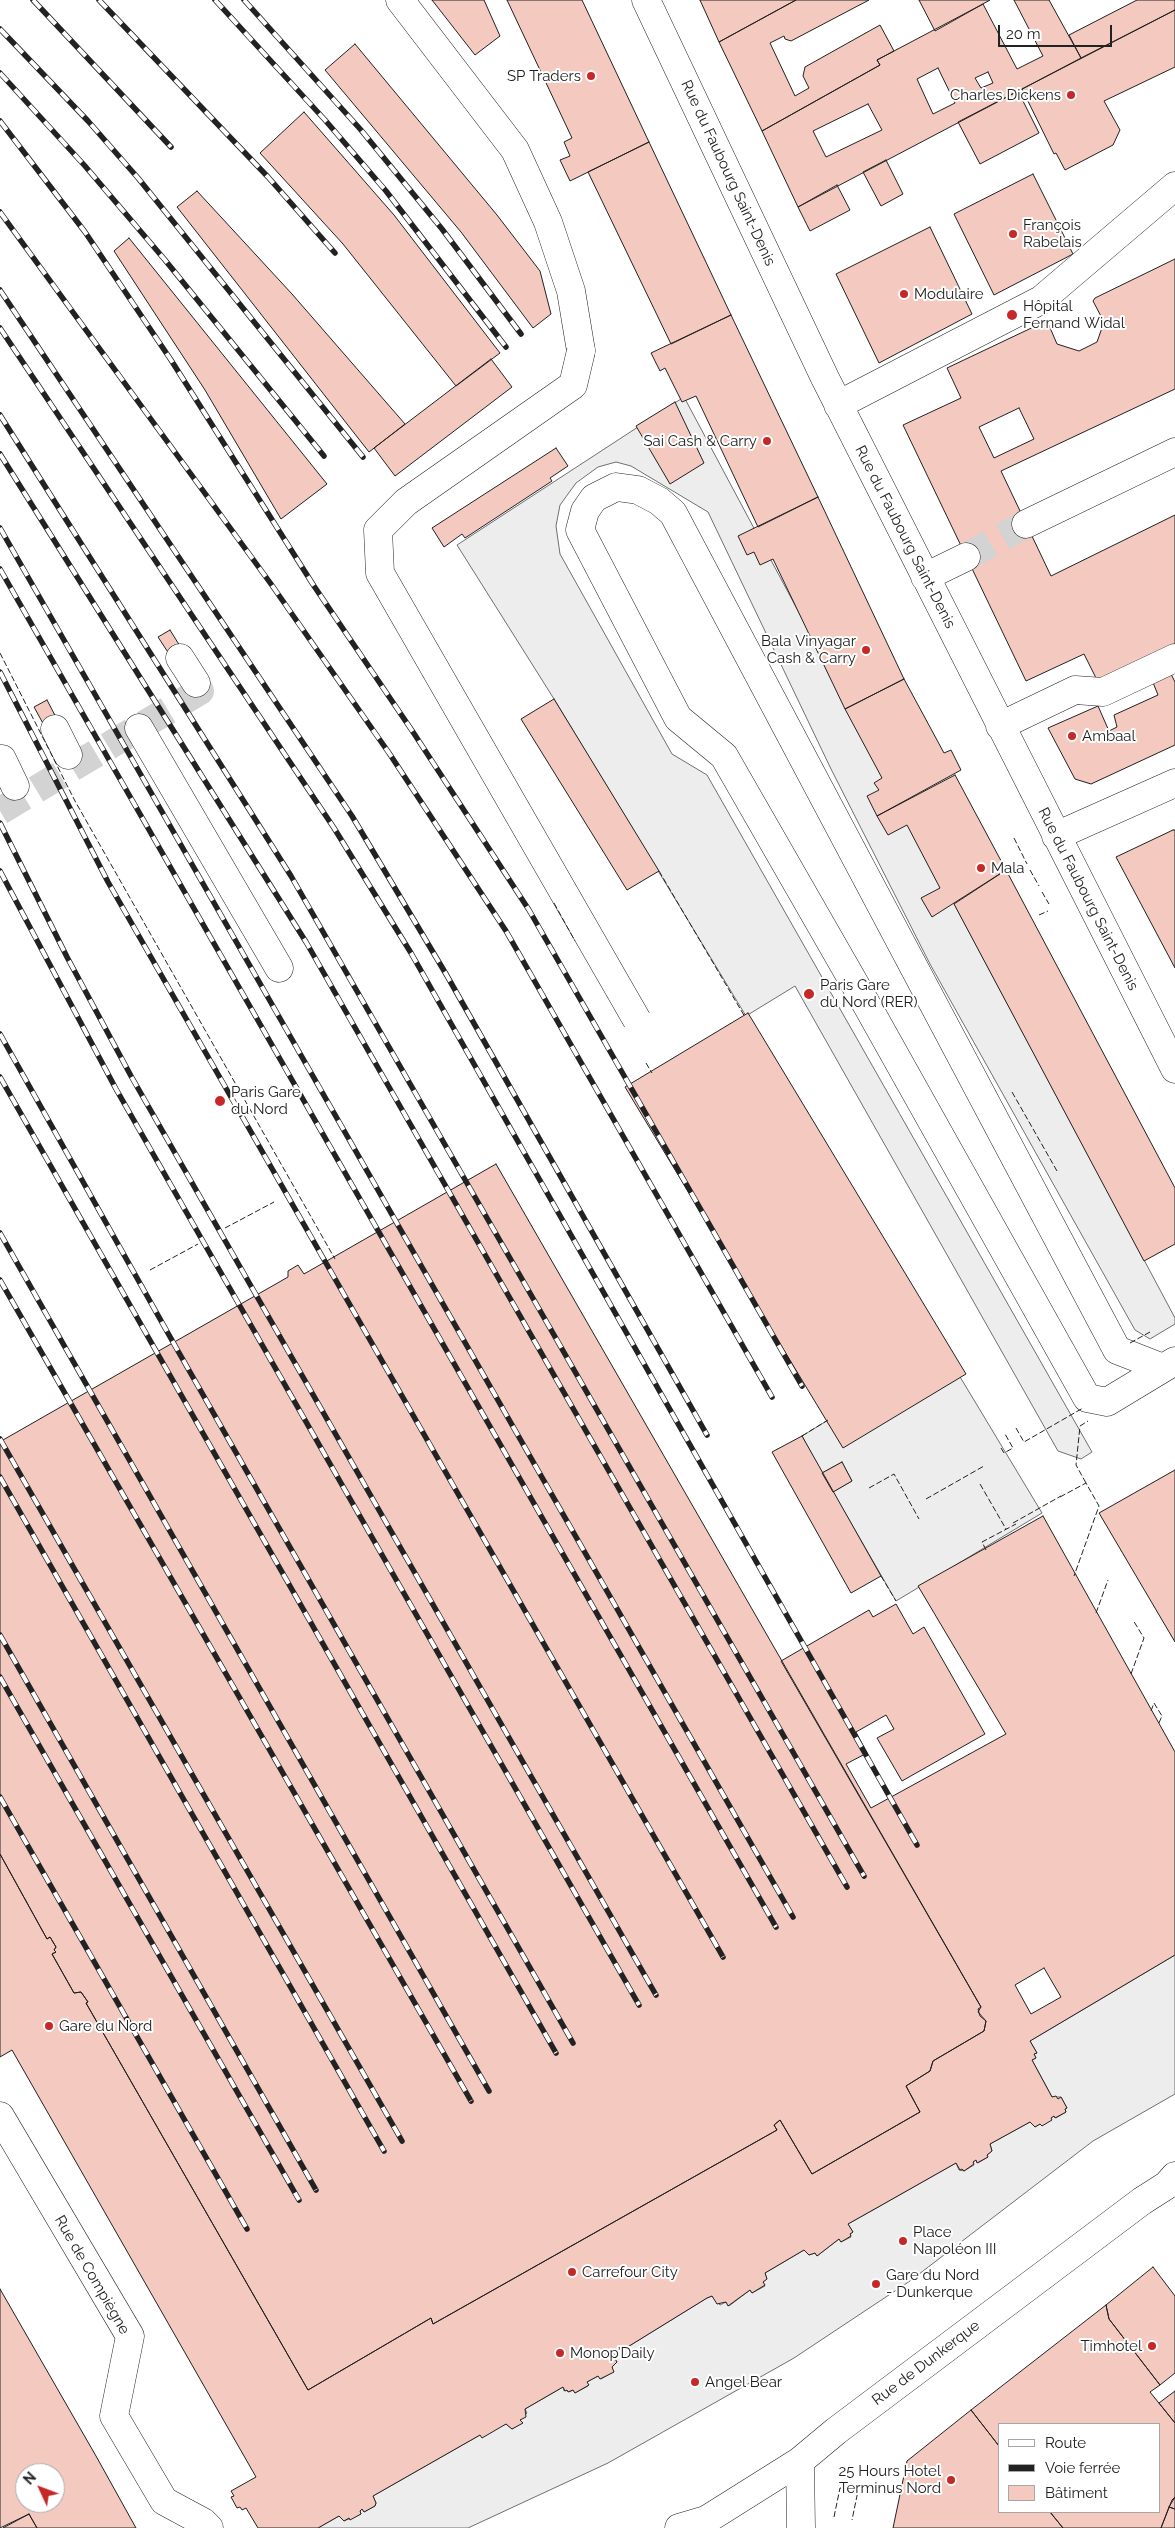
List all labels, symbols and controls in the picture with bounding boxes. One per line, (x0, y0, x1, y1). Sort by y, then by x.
scale bar (1000, 15, 1114, 47)
text: 20 m (1006, 25, 1041, 43)
place label: SP Traders (507, 67, 581, 85)
marker: SP Traders (585, 70, 597, 82)
street label: Rue du Faubourg Saint-Denis (677, 77, 779, 269)
place label: Charles Dickens (950, 86, 1061, 104)
marker: Charles Dickens (1065, 89, 1077, 101)
place label: François Rabelais (1023, 216, 1082, 251)
marker: François Rabelais (1007, 228, 1019, 240)
place label: Modulaire (914, 285, 984, 303)
marker: Modulaire (898, 288, 910, 300)
place label: Hôpital Fernand Widal (1023, 297, 1125, 332)
marker: Hôpital Fernand Widal (1005, 308, 1019, 322)
place label: Sai Cash & Carry (643, 432, 757, 450)
marker: Sai Cash & Carry (761, 435, 773, 447)
street label: Rue du Faubourg Saint-Denis (851, 443, 959, 631)
place label: Bala Vinyagar Cash & Carry (761, 632, 856, 667)
marker: Bala Vinyagar Cash & Carry (860, 644, 872, 656)
place label: Ambaal (1082, 727, 1136, 745)
marker: Ambaal (1066, 730, 1078, 742)
street label: Rue du Faubourg Saint-Denis (1034, 805, 1142, 993)
place label: Mala (991, 859, 1025, 877)
marker: Mala (975, 862, 987, 874)
place label: Paris Gare du Nord (RER) (820, 976, 917, 1011)
marker: Paris Gare du Nord (RER) (802, 987, 816, 1001)
place label: Paris Gare du Nord (231, 1083, 301, 1118)
marker: Paris Gare du Nord (213, 1094, 227, 1108)
place label: Gare du Nord (59, 2017, 152, 2035)
marker: Gare du Nord (43, 2020, 55, 2032)
street label: Rue de Compiègne (51, 2212, 133, 2338)
place label: Place Napoléon III (913, 2223, 996, 2258)
marker: Place Napoléon III (897, 2235, 909, 2247)
place label: Carrefour City (582, 2263, 678, 2281)
marker: Carrefour City (566, 2266, 578, 2278)
place label: Gare du Nord - Dunkerque (886, 2266, 979, 2301)
marker: Gare du Nord - Dunkerque (870, 2278, 882, 2290)
street label: Rue de Dunkerque (869, 2317, 983, 2409)
place label: Timhotel (1080, 2337, 1142, 2355)
marker: Timhotel (1146, 2340, 1158, 2352)
place label: Monop’Daily (570, 2344, 655, 2362)
marker: Monop’Daily (554, 2347, 566, 2359)
place label: Angel Bear (705, 2373, 782, 2391)
marker: Angel Bear (689, 2376, 701, 2388)
legend (998, 2423, 1160, 2513)
text: Route (1045, 2434, 1086, 2452)
text: Voie ferrée (1045, 2459, 1120, 2477)
place label: 25 Hours Hotel Terminus Nord (839, 2462, 941, 2497)
north arrow (15, 2463, 65, 2513)
text: N (20, 2469, 39, 2488)
marker: 25 Hours Hotel Terminus Nord (945, 2474, 957, 2486)
text: Bâtiment (1045, 2484, 1108, 2502)

